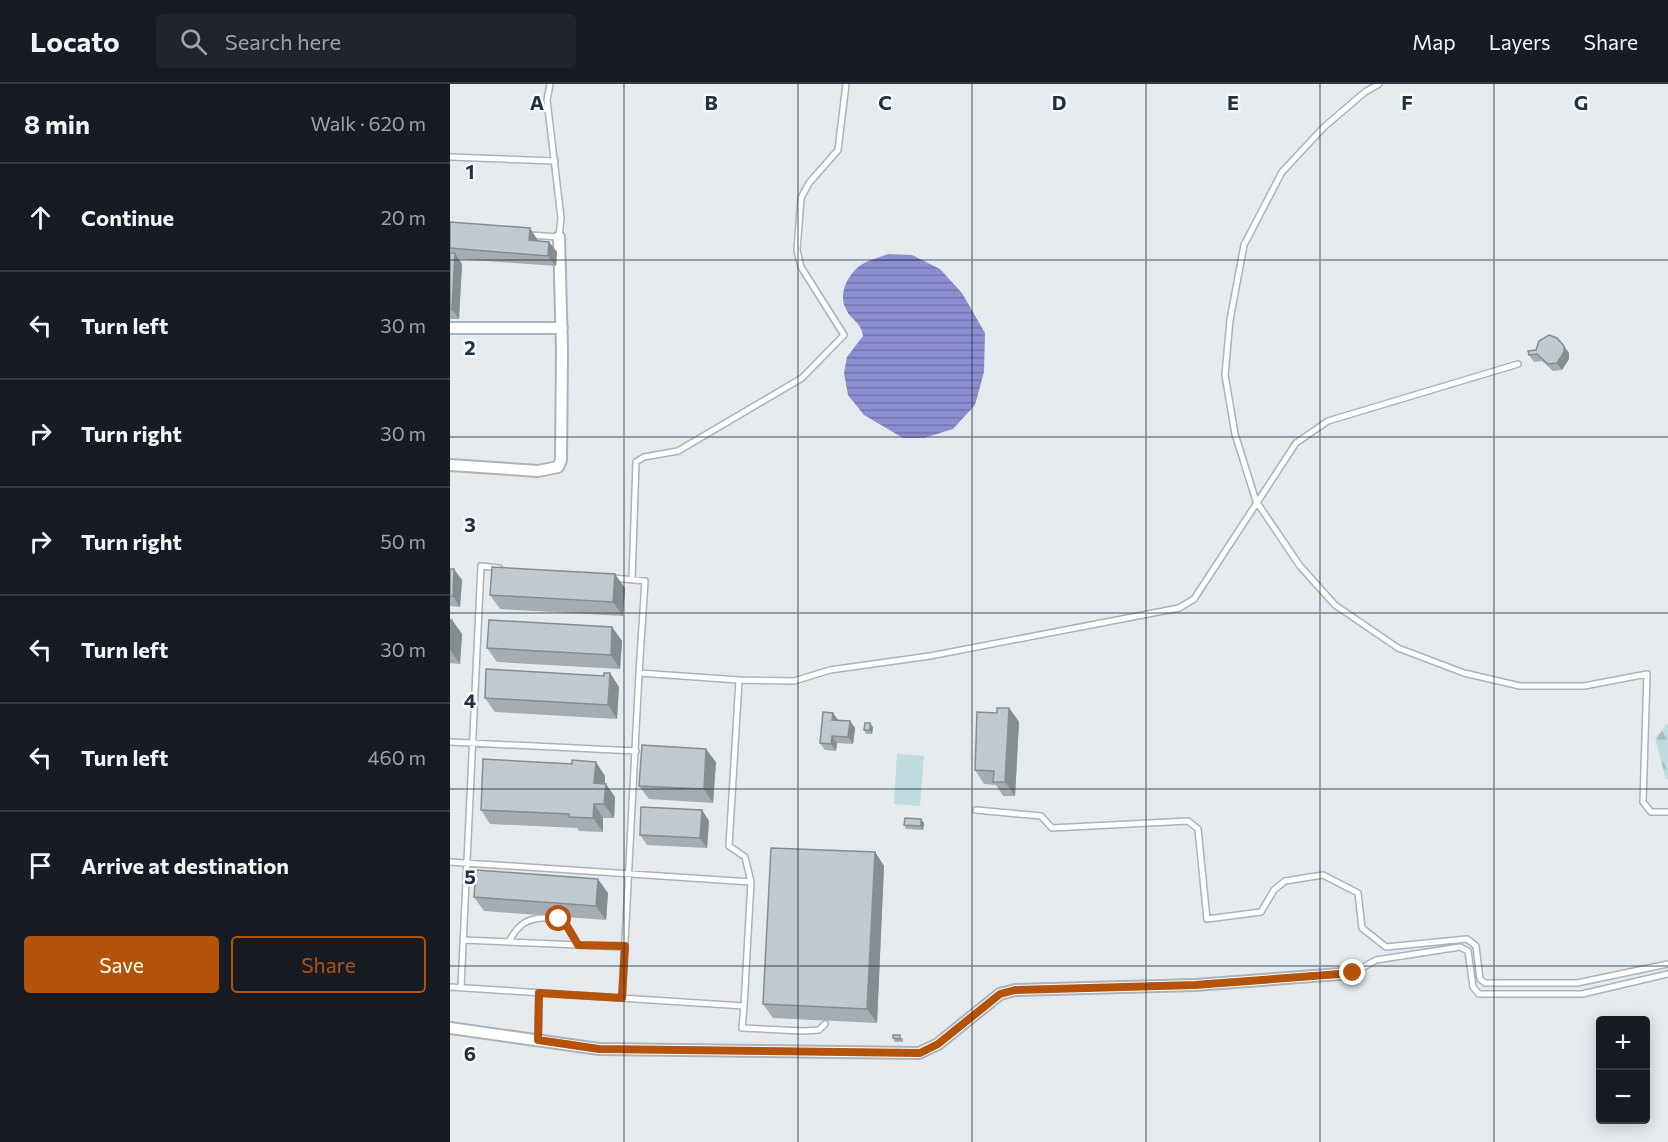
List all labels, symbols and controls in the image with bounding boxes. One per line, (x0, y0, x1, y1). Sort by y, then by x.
search box (156, 14, 576, 68)
text: Locato (30, 24, 120, 58)
icon: search (177, 25, 210, 58)
text: Search here (225, 28, 341, 55)
text: Map (1412, 29, 1456, 54)
text: Layers (1489, 29, 1551, 54)
text: Share (1584, 29, 1638, 54)
text: A (530, 90, 544, 114)
text: B (704, 90, 718, 114)
text: C (878, 90, 892, 114)
text: D (1052, 90, 1066, 114)
text: E (1227, 90, 1239, 114)
text: F (1401, 90, 1413, 114)
text: G (1574, 90, 1588, 114)
text: 8 min (24, 108, 90, 139)
text: Walk · 620 m (310, 111, 426, 135)
text: 1 (465, 159, 475, 183)
icon: ahead (24, 201, 57, 234)
text: Continue (81, 204, 174, 231)
text: 20 m (381, 205, 426, 229)
icon: left (24, 309, 57, 342)
text: Turn left (81, 312, 168, 339)
text: 30 m (380, 313, 426, 337)
text: 2 (464, 335, 476, 359)
icon: right (24, 417, 57, 450)
text: Turn right (81, 420, 182, 447)
text: 30 m (380, 421, 426, 445)
text: 3 (464, 512, 476, 536)
icon: right (24, 525, 57, 558)
text: Turn right (81, 528, 182, 555)
text: 50 m (380, 529, 426, 553)
icon: left (24, 633, 57, 666)
text: Turn left (81, 636, 168, 663)
text: 30 m (380, 637, 426, 661)
text: 4 (464, 688, 476, 712)
icon: left (24, 741, 57, 774)
text: Turn left (81, 744, 168, 771)
text: 460 m (368, 745, 426, 769)
icon: arrive (24, 849, 57, 882)
text: Arrive at destination (81, 852, 289, 879)
text: 5 (464, 864, 476, 888)
route start (545, 905, 571, 931)
button: Save (24, 936, 219, 993)
button: Share (231, 936, 426, 993)
route end (1339, 959, 1365, 985)
map controls (1596, 1016, 1650, 1124)
button: + (1596, 1016, 1650, 1070)
text: 6 (464, 1041, 476, 1065)
button: − (1596, 1070, 1650, 1124)

